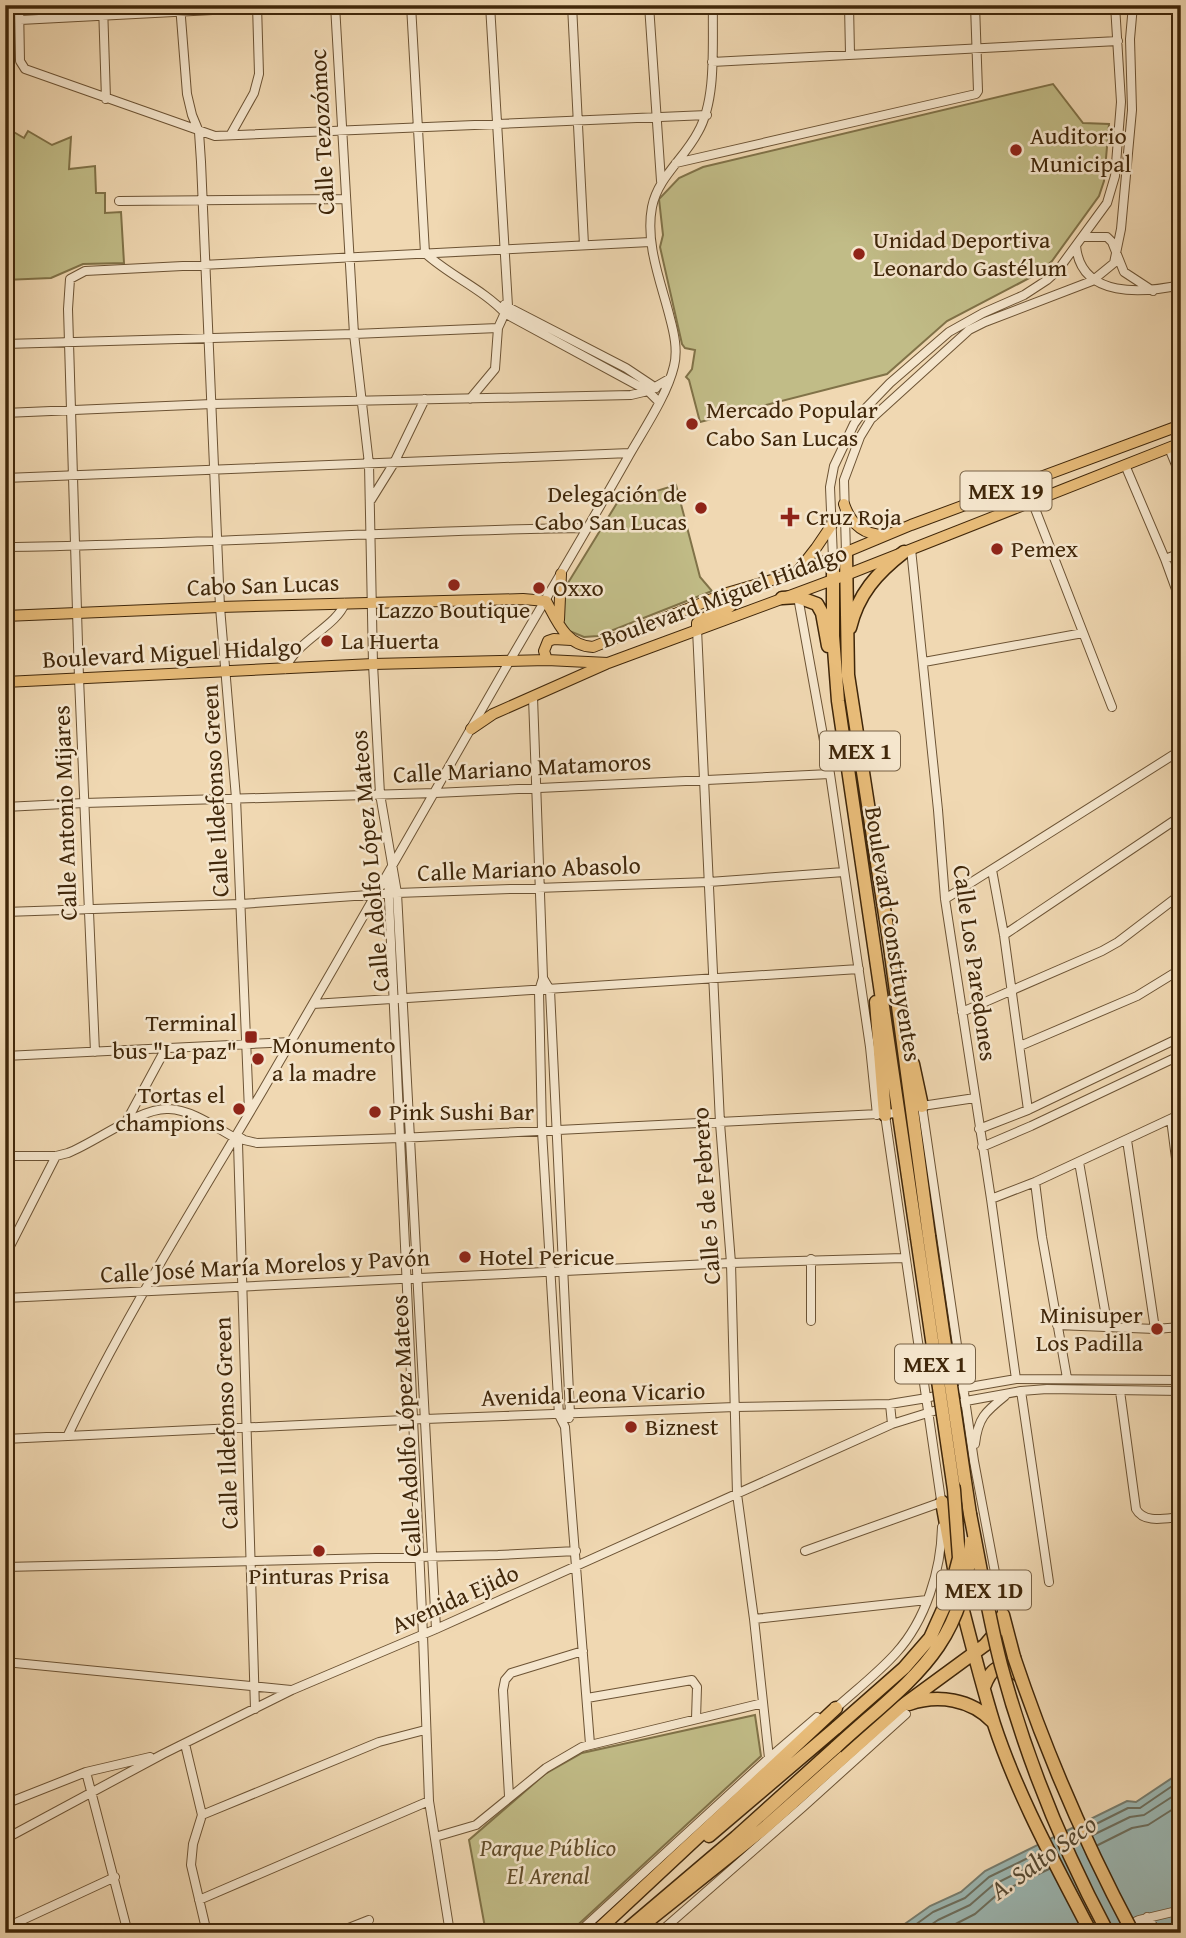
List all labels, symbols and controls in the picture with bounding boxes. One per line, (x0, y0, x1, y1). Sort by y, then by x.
street label: Calle Tezozómoc (300, 48, 343, 216)
place label: Auditorio Municipal (1030, 118, 1132, 181)
marker: Auditorio Municipal (1008, 142, 1024, 158)
place label: Unidad Deportiva Leonardo Gastélum (873, 222, 1067, 285)
marker: Unidad Deportiva Leonardo Gastélum (851, 246, 867, 262)
place label: Mercado Popular Cabo San Lucas (706, 392, 878, 455)
marker: Mercado Popular Cabo San Lucas (684, 416, 700, 432)
road number: MEX 19 (960, 471, 1052, 510)
place label: Delegación de Cabo San Lucas (535, 476, 687, 539)
place label: Cruz Roja (806, 499, 902, 534)
marker: Delegación de Cabo San Lucas (693, 500, 709, 516)
marker: Cruz Roja (780, 507, 800, 527)
place label: Pemex (1011, 531, 1079, 566)
street label: Boulevard Miguel Hidalgo (596, 535, 852, 656)
marker: Pemex (989, 541, 1005, 557)
street label: Cabo San Lucas (186, 564, 340, 605)
place label: Oxxo (553, 570, 604, 605)
marker: Lazzo Boutique (446, 577, 462, 593)
marker: Oxxo (531, 580, 547, 596)
place label: Lazzo Boutique (378, 592, 530, 627)
place label: La Huerta (341, 623, 440, 658)
street label: Boulevard Miguel Hidalgo (41, 628, 303, 677)
marker: La Huerta (319, 633, 335, 649)
street label: Calle Ildefonso Green (191, 683, 238, 898)
street label: Calle Antonio Mijares (43, 705, 86, 921)
street label: Calle Adolfo López Mateos (341, 729, 398, 993)
road number: MEX 1 (820, 732, 900, 771)
street label: Calle Mariano Matamoros (392, 743, 652, 792)
street label: Boulevard Constituyentes (856, 804, 931, 1064)
street label: Calle Mariano Abasolo (417, 847, 641, 890)
street label: Calle Los Paredones (944, 863, 1007, 1063)
place label: Terminal bus "La paz" (113, 1005, 237, 1068)
place label: Monumento a la madre (272, 1027, 395, 1090)
marker: Terminal bus "La paz" (243, 1029, 259, 1045)
marker: Monumento a la madre (250, 1051, 266, 1067)
place label: Tortas el champions (115, 1077, 225, 1140)
place label: Pink Sushi Bar (389, 1094, 534, 1129)
marker: Tortas el champions (231, 1101, 247, 1117)
marker: Pink Sushi Bar (367, 1104, 383, 1120)
street label: Calle 5 de Febrero (682, 1106, 729, 1286)
street label: Calle José María Morelos y Pavón (99, 1239, 431, 1292)
place label: Hotel Pericue (479, 1239, 615, 1274)
marker: Hotel Pericue (457, 1249, 473, 1265)
street label: Calle Adolfo López Mateos (381, 1294, 430, 1558)
place label: Minisuper Los Padilla (1036, 1297, 1144, 1360)
street label: Calle Ildefonso Green (204, 1316, 247, 1530)
marker: Minisuper Los Padilla (1149, 1321, 1165, 1337)
road number: MEX 1 (895, 1344, 975, 1384)
street label: Avenida Leona Vicario (480, 1372, 706, 1415)
place label: Biznest (645, 1409, 719, 1444)
marker: Biznest (623, 1419, 639, 1435)
marker: Pinturas Prisa (311, 1543, 327, 1559)
street label: Avenida Ejido (386, 1555, 524, 1642)
place label: Pinturas Prisa (249, 1558, 390, 1593)
road number: MEX 1D (937, 1570, 1031, 1610)
water label: A. Salto Seco (980, 1804, 1104, 1909)
park label: Parque Público El Arenal (479, 1830, 616, 1893)

